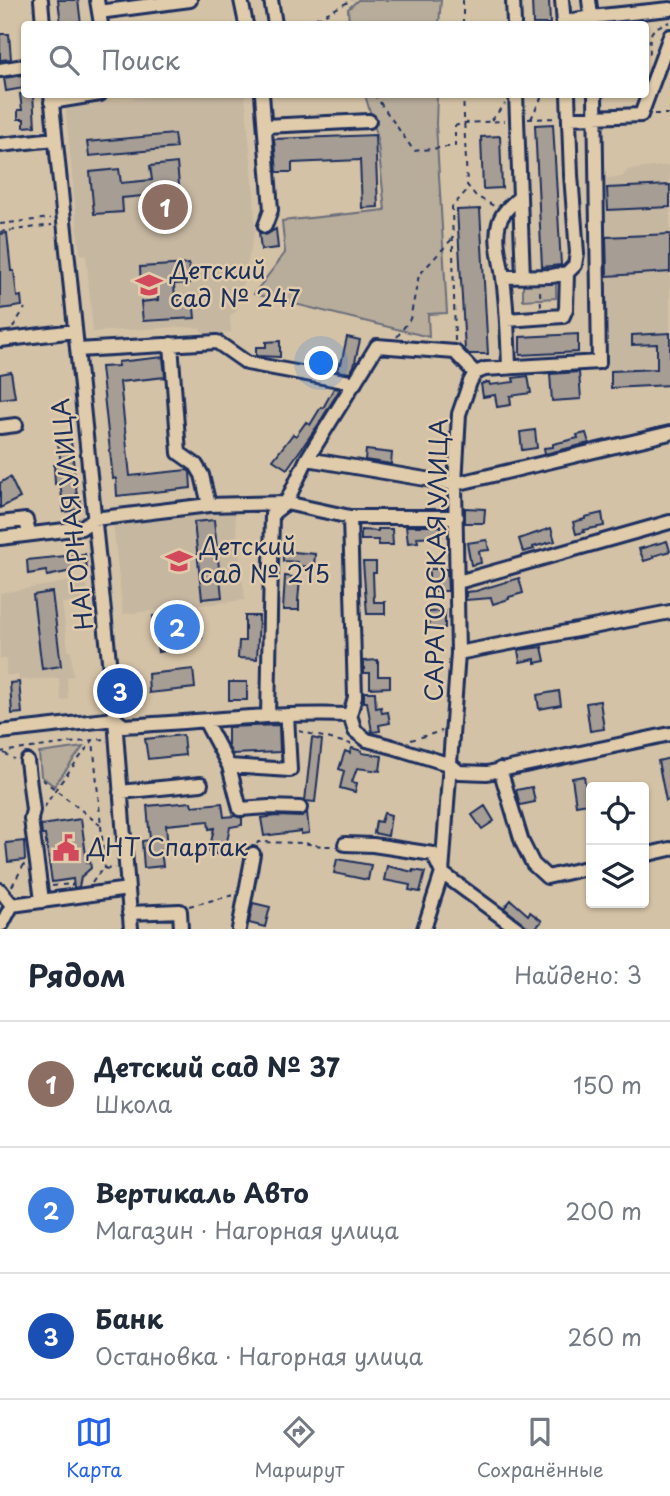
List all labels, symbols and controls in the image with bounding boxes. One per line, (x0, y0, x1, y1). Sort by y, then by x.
search box (21, 21, 649, 98)
text: Поиск (101, 40, 180, 79)
icon: search (45, 41, 83, 79)
pin: 1 (142, 181, 188, 233)
place label: Детский сад № 247 (169, 251, 301, 315)
school or university icon: Детский сад № 247 (134, 270, 164, 300)
your location (304, 346, 338, 380)
street label: НАГОРНАЯ УЛИЦА (41, 397, 101, 632)
street label: САРАТОВСКАЯ УЛИЦА (415, 418, 455, 702)
place label: Детский сад № 215 (199, 527, 330, 591)
school or university icon: Детский сад № 215 (164, 546, 194, 576)
pin: 2 (154, 601, 200, 653)
pin: 3 (97, 665, 143, 717)
map controls (586, 782, 649, 908)
button: locate (586, 782, 649, 845)
place label: ДНТ Спартак (86, 828, 249, 864)
public building icon: ДНТ Спартак (51, 833, 81, 863)
button: layers (586, 845, 649, 908)
text: Рядом (28, 952, 126, 997)
text: Найдено: 3 (514, 957, 642, 992)
text: Детский сад № 37 (95, 1047, 340, 1086)
text: 1 (46, 1067, 57, 1102)
text: 150 m (573, 1067, 642, 1102)
text: Школа (95, 1086, 172, 1121)
text: Вертикаль Авто (95, 1173, 309, 1212)
text: 2 (43, 1193, 59, 1228)
text: 200 m (565, 1193, 642, 1228)
text: Магазин · Нагорная улица (95, 1212, 399, 1247)
text: Банк (95, 1299, 163, 1338)
text: 3 (43, 1319, 59, 1354)
text: 260 m (567, 1319, 642, 1354)
text: Остановка · Нагорная улица (95, 1338, 423, 1373)
tab: Карта (66, 1413, 122, 1483)
tab: Маршрут (254, 1413, 344, 1483)
tab: Сохранённые (477, 1413, 604, 1483)

